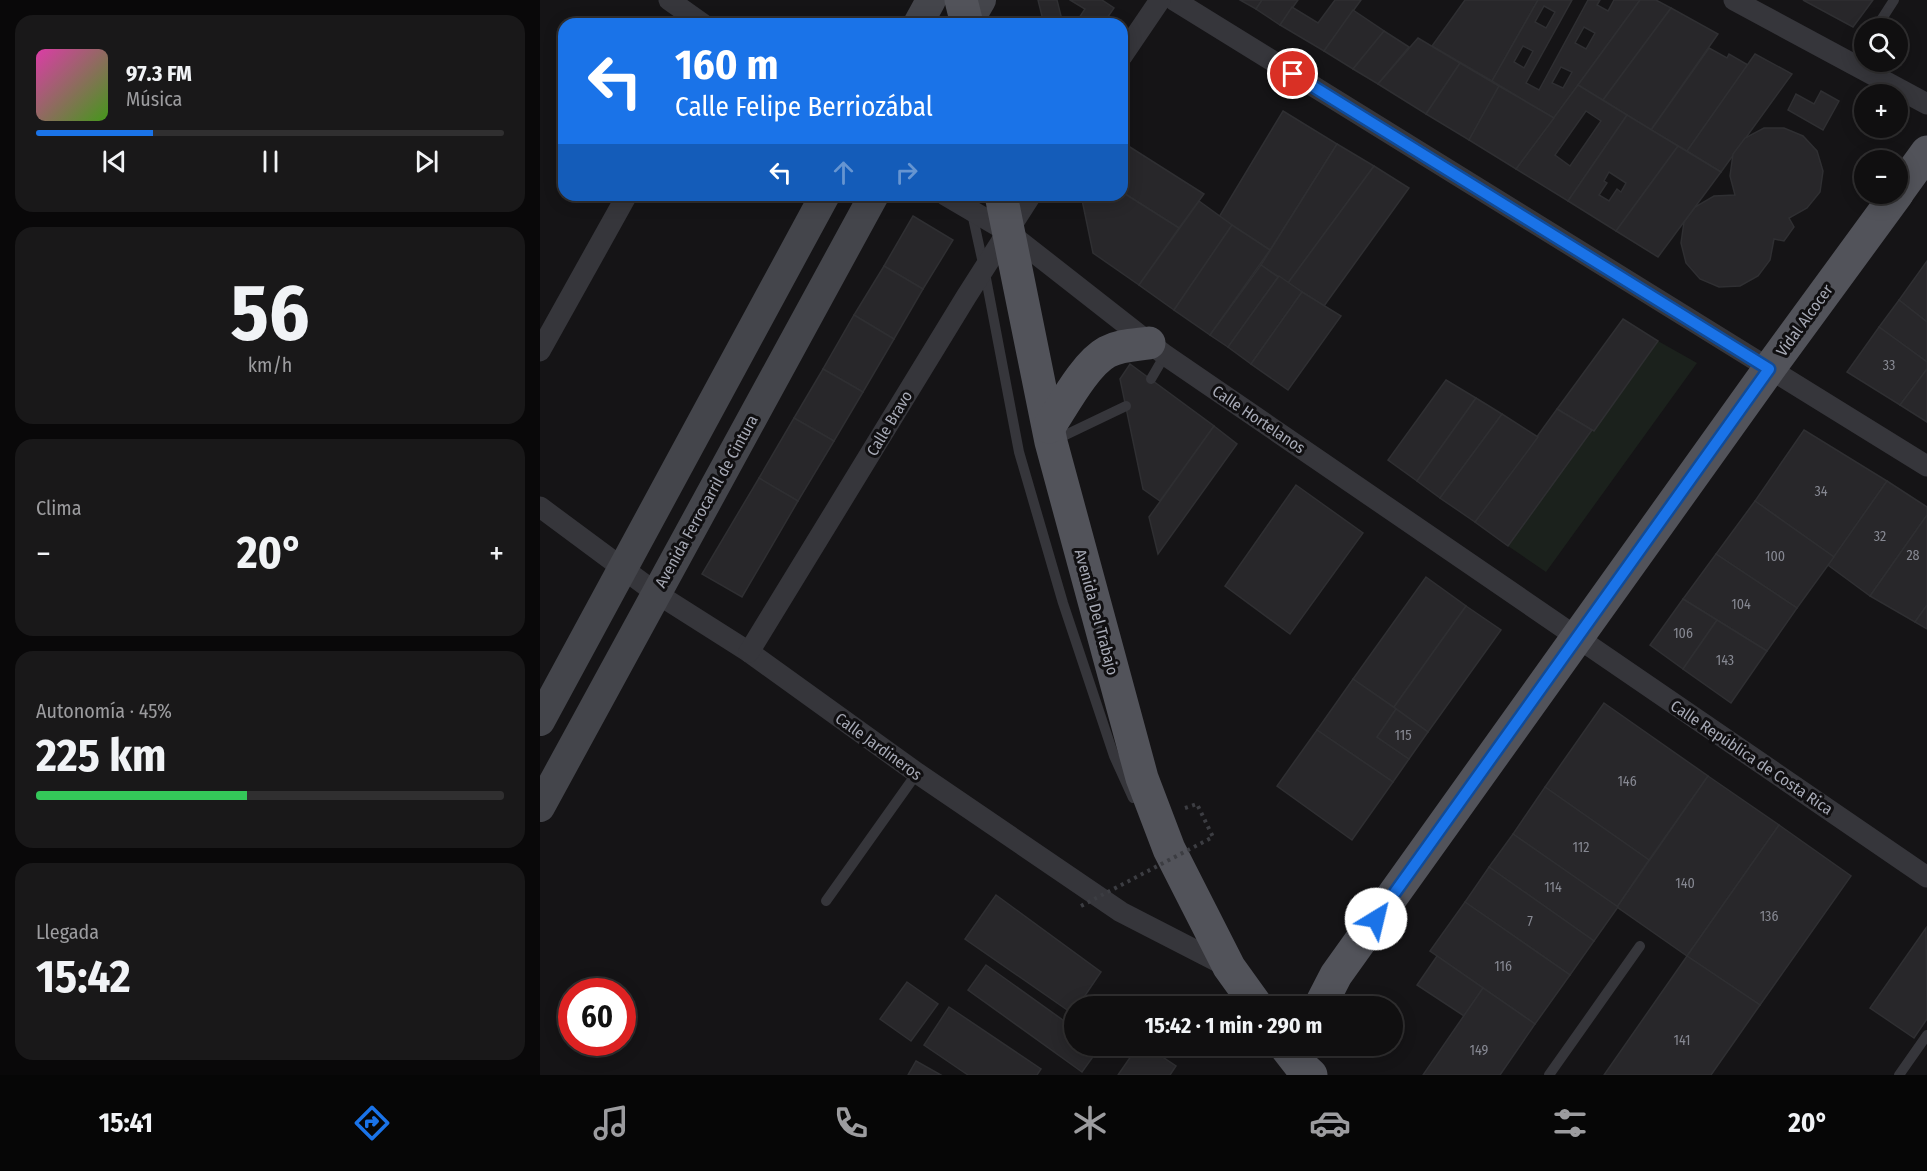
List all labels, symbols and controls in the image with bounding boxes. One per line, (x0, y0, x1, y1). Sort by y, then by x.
map controls (1854, 18, 1908, 204)
button: search (1854, 18, 1908, 72)
text: 160 m (675, 40, 778, 90)
icon: left (576, 42, 654, 120)
pin (1267, 48, 1318, 99)
icon: arrive (1276, 57, 1309, 90)
text: 97.3 FM (126, 60, 192, 87)
button: + (1854, 84, 1908, 138)
text: Música (126, 87, 182, 111)
text: Calle Felipe Berriozábal (675, 91, 933, 123)
icon: previous (98, 145, 131, 178)
icon: pause (254, 145, 287, 178)
icon: next (410, 145, 443, 178)
button: − (1854, 150, 1908, 204)
icon: left (764, 156, 797, 189)
icon: ahead (827, 156, 860, 189)
icon: right (890, 156, 923, 189)
text: 56 (230, 267, 310, 361)
street label: Vidal Alcocer (1772, 280, 1837, 360)
text: km/h (248, 353, 292, 377)
house number: 33 (1883, 357, 1895, 374)
street label: Calle Hortelanos (1209, 381, 1309, 458)
street label: Calle Bravo (863, 387, 916, 459)
street label: Avenida Ferrocarril de Cintura (651, 411, 762, 591)
house number: 34 (1814, 483, 1828, 500)
text: Clima (36, 496, 81, 520)
text: 20° (237, 526, 303, 580)
house number: 32 (1874, 528, 1886, 545)
text: − (36, 534, 51, 574)
text: + (489, 534, 504, 574)
street label: Avenida Del Trabajo (1071, 547, 1122, 677)
house number: 28 (1906, 547, 1920, 564)
house number: 100 (1765, 548, 1785, 565)
house number: 104 (1731, 596, 1751, 613)
house number: 106 (1673, 625, 1693, 642)
house number: 143 (1716, 652, 1734, 669)
street label: Calle República de Costa Rica (1667, 696, 1836, 819)
text: Autonomía · 45% (36, 699, 172, 723)
street label: Calle Jardineros (832, 709, 926, 784)
house number: 115 (1394, 727, 1412, 744)
text: 225 km (36, 729, 166, 783)
house number: 146 (1617, 773, 1637, 790)
house number: 112 (1573, 839, 1589, 856)
house number: 140 (1675, 875, 1695, 892)
house number: 114 (1544, 879, 1562, 896)
position arrow (1344, 887, 1408, 951)
house number: 136 (1760, 908, 1778, 925)
house number: 7 (1527, 913, 1533, 930)
text: Llegada (36, 920, 99, 944)
text: 15:42 (36, 950, 131, 1004)
house number: 116 (1494, 958, 1512, 975)
speed limit sign: 60 (558, 978, 636, 1056)
text: 15:42 · 1 min · 290 m (1145, 1012, 1322, 1039)
house number: 141 (1674, 1032, 1690, 1049)
house number: 149 (1470, 1042, 1489, 1059)
icon: directions (351, 1102, 393, 1144)
icon: music (590, 1102, 632, 1144)
icon: phone (830, 1102, 872, 1144)
icon: climate (1069, 1102, 1111, 1144)
icon: car (1309, 1102, 1351, 1144)
icon: filters (1549, 1102, 1591, 1144)
text: 15:41 (99, 1107, 153, 1139)
text: 20° (1788, 1107, 1828, 1139)

